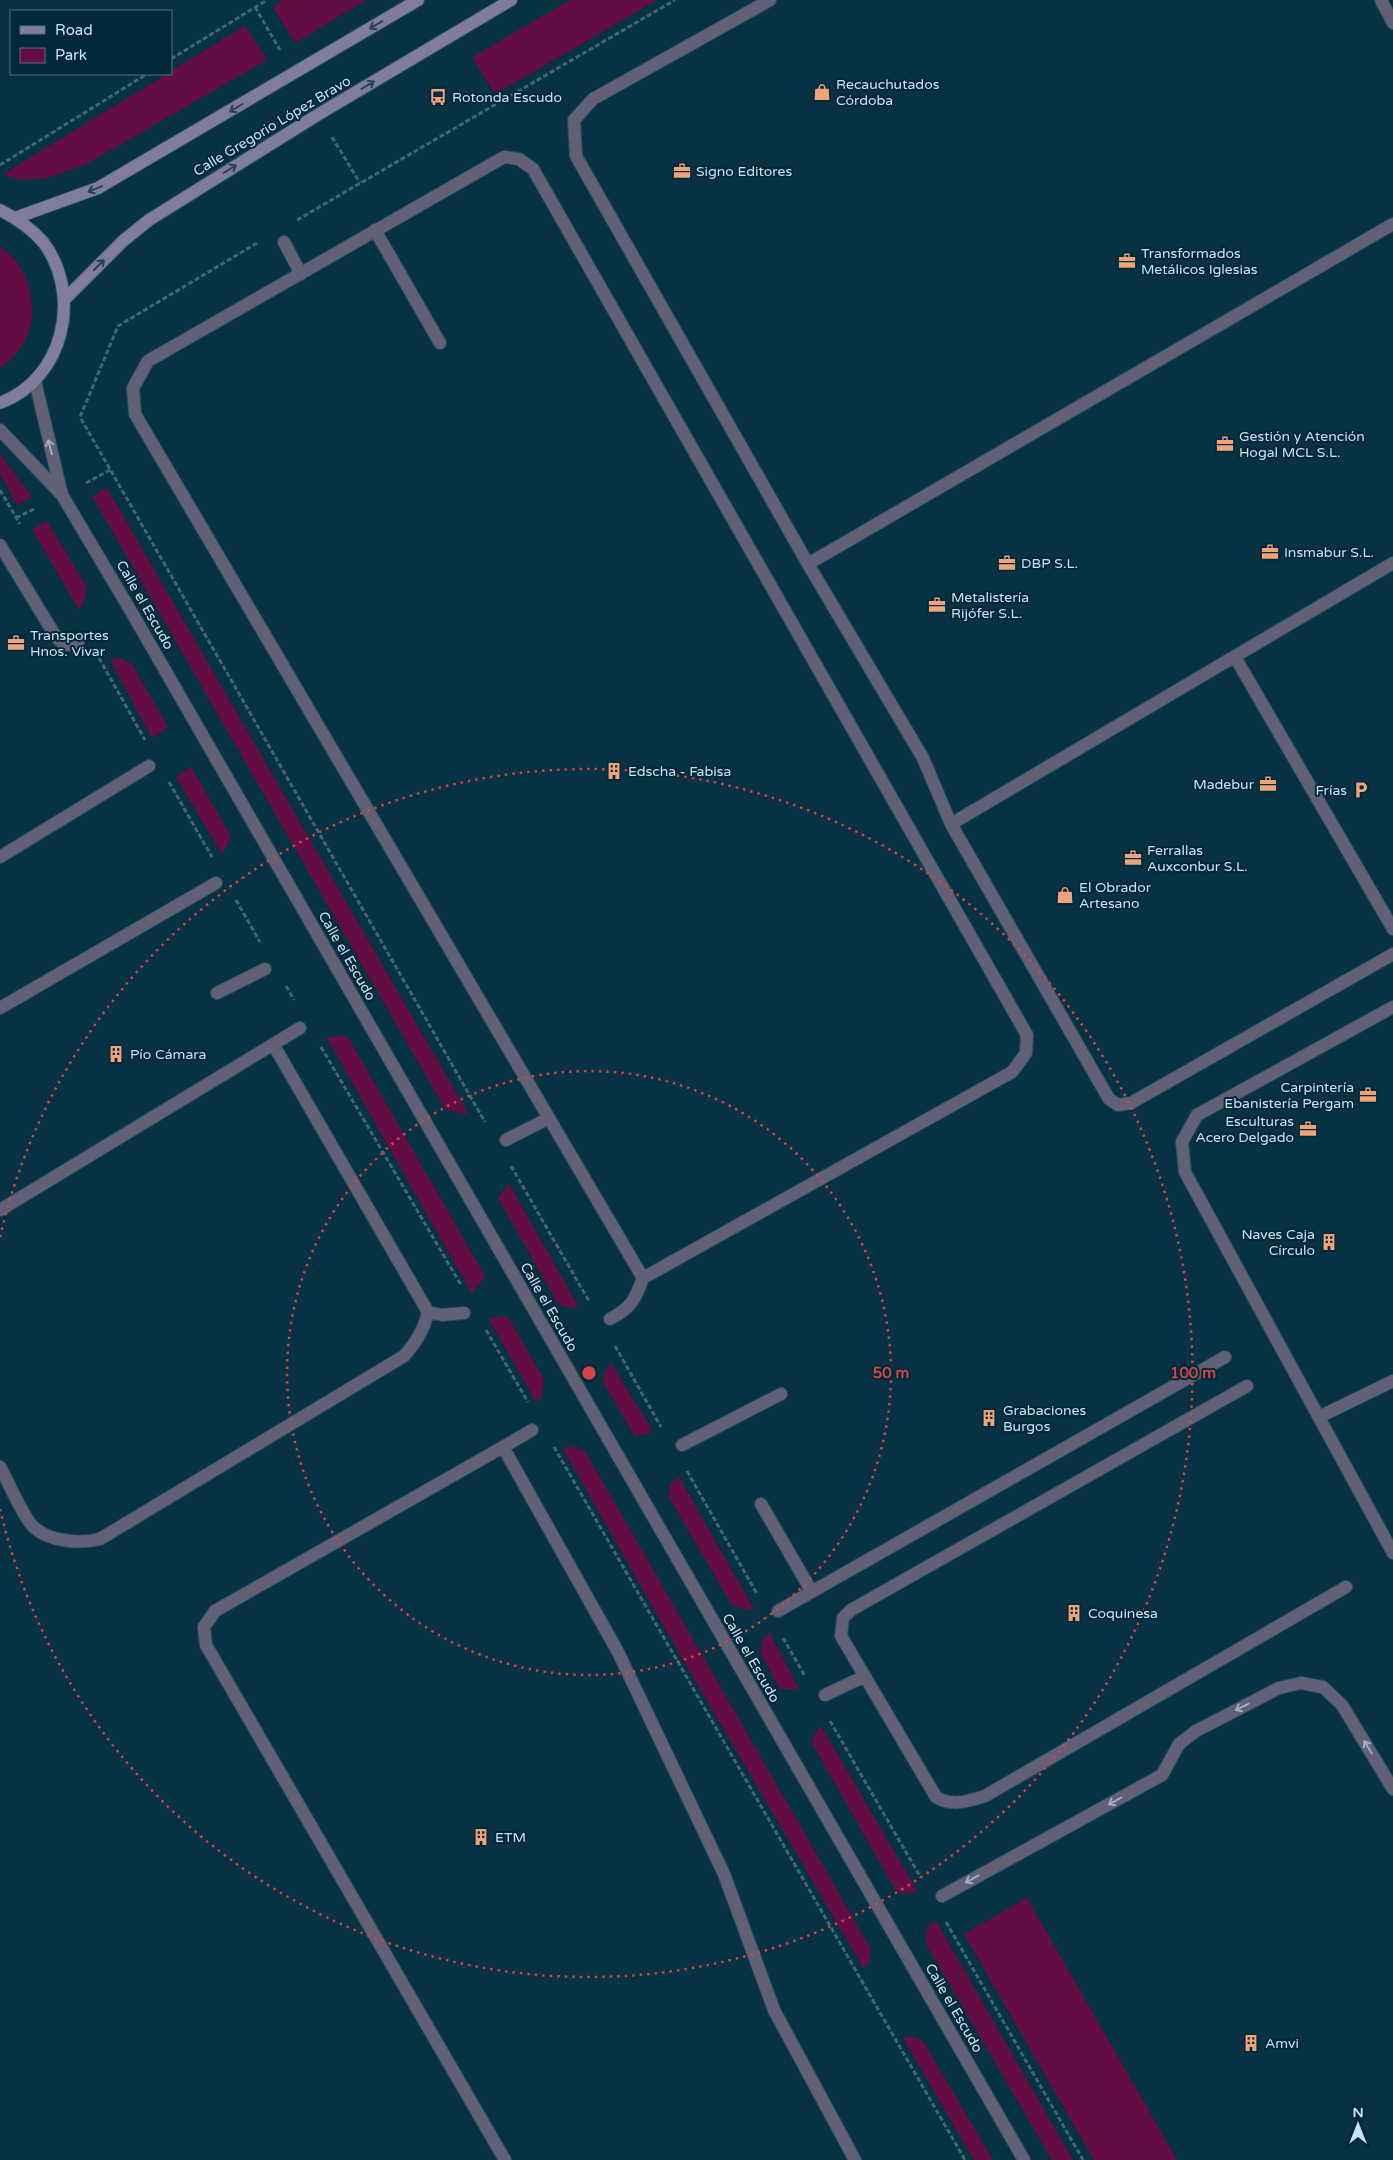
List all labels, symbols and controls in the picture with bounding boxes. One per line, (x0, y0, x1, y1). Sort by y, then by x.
legend (10, 10, 172, 75)
one-way arrow (368, 20, 383, 30)
text: Road (55, 21, 93, 39)
text: Park (55, 46, 87, 64)
street label: Calle Gregorio López Bravo (190, 72, 354, 180)
place label: Recauchutados Córdoba (836, 76, 940, 109)
one-way arrow (361, 79, 375, 89)
shop icon: Recauchutados Córdoba (812, 82, 832, 102)
bus stop icon: Rotonda Escudo (428, 87, 448, 107)
place label: Rotonda Escudo (452, 89, 562, 106)
one-way arrow (230, 104, 244, 114)
office icon: Signo Editores (672, 161, 692, 181)
place label: Signo Editores (696, 163, 792, 180)
one-way arrow (222, 164, 236, 174)
one-way arrow (88, 185, 103, 194)
place label: Transformados Metálicos Iglesias (1141, 245, 1258, 278)
office icon: Transformados Metálicos Iglesias (1117, 251, 1137, 271)
one-way arrow (93, 259, 105, 271)
place label: Gestión y Atención Hogal MCL S.L. (1239, 428, 1365, 461)
office icon: Gestión y Atención Hogal MCL S.L. (1215, 434, 1235, 454)
one-way arrow (45, 440, 55, 456)
office icon: Insmabur S.L. (1260, 542, 1280, 562)
place label: Insmabur S.L. (1284, 544, 1374, 561)
office icon: DBP S.L. (997, 553, 1017, 573)
place label: DBP S.L. (1021, 555, 1078, 572)
street label: Calle el Escudo (113, 557, 177, 653)
place label: Metalistería Rijófer S.L. (951, 589, 1029, 622)
office icon: Metalistería Rijófer S.L. (927, 595, 947, 615)
place label: Transportes Hnos. Vivar (30, 627, 109, 660)
office icon: Transportes Hnos. Vivar (6, 633, 26, 653)
building icon: Edscha - Fabisa (604, 761, 624, 781)
place label: Edscha - Fabisa (628, 763, 731, 780)
office icon: Madebur (1258, 774, 1278, 794)
place label: Madebur (1193, 776, 1255, 793)
parking icon: Frías (1351, 780, 1371, 800)
place label: Frías (1315, 782, 1347, 799)
place label: Ferrallas Auxconbur S.L. (1147, 842, 1248, 875)
office icon: Ferrallas Auxconbur S.L. (1123, 848, 1143, 868)
place label: El Obrador Artesano (1079, 879, 1152, 912)
shop icon: El Obrador Artesano (1055, 885, 1075, 905)
street label: Calle el Escudo (315, 908, 379, 1004)
building icon: Pío Cámara (106, 1044, 126, 1064)
place label: Pío Cámara (130, 1046, 206, 1063)
place label: Carpintería Ebanistería Pergam (1224, 1079, 1354, 1112)
office icon: Carpintería Ebanistería Pergam (1358, 1085, 1378, 1105)
place label: Esculturas Acero Delgado (1195, 1113, 1294, 1146)
office icon: Esculturas Acero Delgado (1298, 1119, 1318, 1139)
place label: Naves Caja Círculo (1241, 1226, 1315, 1259)
building icon: Naves Caja Círculo (1319, 1232, 1339, 1252)
street label: Calle el Escudo (517, 1259, 581, 1355)
centre of rings (580, 1364, 598, 1382)
text: 50 m (873, 1364, 909, 1382)
text: 100 m (1170, 1364, 1216, 1382)
place label: Grabaciones Burgos (1003, 1402, 1086, 1435)
building icon: Grabaciones Burgos (979, 1408, 999, 1428)
building icon: Coquinesa (1064, 1603, 1084, 1623)
place label: Coquinesa (1088, 1605, 1158, 1622)
street label: Calle el Escudo (719, 1610, 783, 1706)
one-way arrow (1234, 1702, 1249, 1712)
one-way arrow (1363, 1740, 1373, 1754)
one-way arrow (1107, 1796, 1122, 1806)
building icon: ETM (471, 1827, 491, 1847)
place label: ETM (495, 1829, 526, 1846)
one-way arrow (965, 1874, 980, 1884)
street label: Calle el Escudo (922, 1960, 986, 2056)
building icon: Amvi (1241, 2033, 1261, 2053)
place label: Amvi (1265, 2035, 1299, 2052)
north arrow (1333, 2100, 1383, 2150)
text: N (1352, 2104, 1364, 2121)

